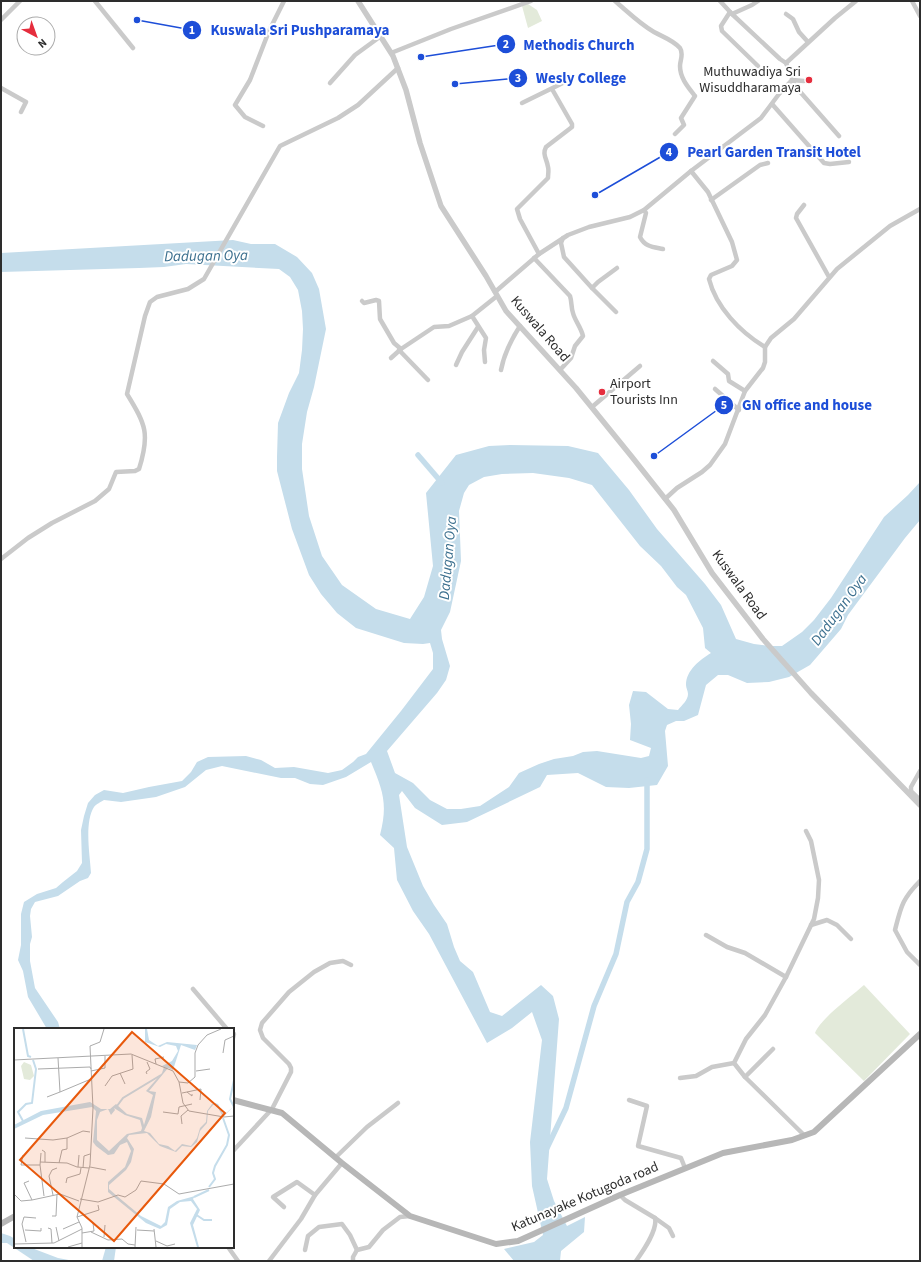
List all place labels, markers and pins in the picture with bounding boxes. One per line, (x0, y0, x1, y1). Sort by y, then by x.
callout: Kuswala Sri Pushparamaya (182, 16, 397, 43)
callout: Methodis Church (496, 31, 643, 58)
place label: Muthuwadiya Sri Wisuddharamaya (699, 62, 801, 98)
callout: Wesly College (508, 65, 635, 92)
marker: Muthuwadiya Sri Wisuddharamaya (804, 75, 814, 85)
callout: Pearl Garden Transit Hotel (659, 138, 869, 165)
place label: Airport Tourists Inn (610, 374, 678, 410)
marker: Airport Tourists Inn (597, 387, 607, 397)
callout: GN office and house (714, 391, 880, 418)

